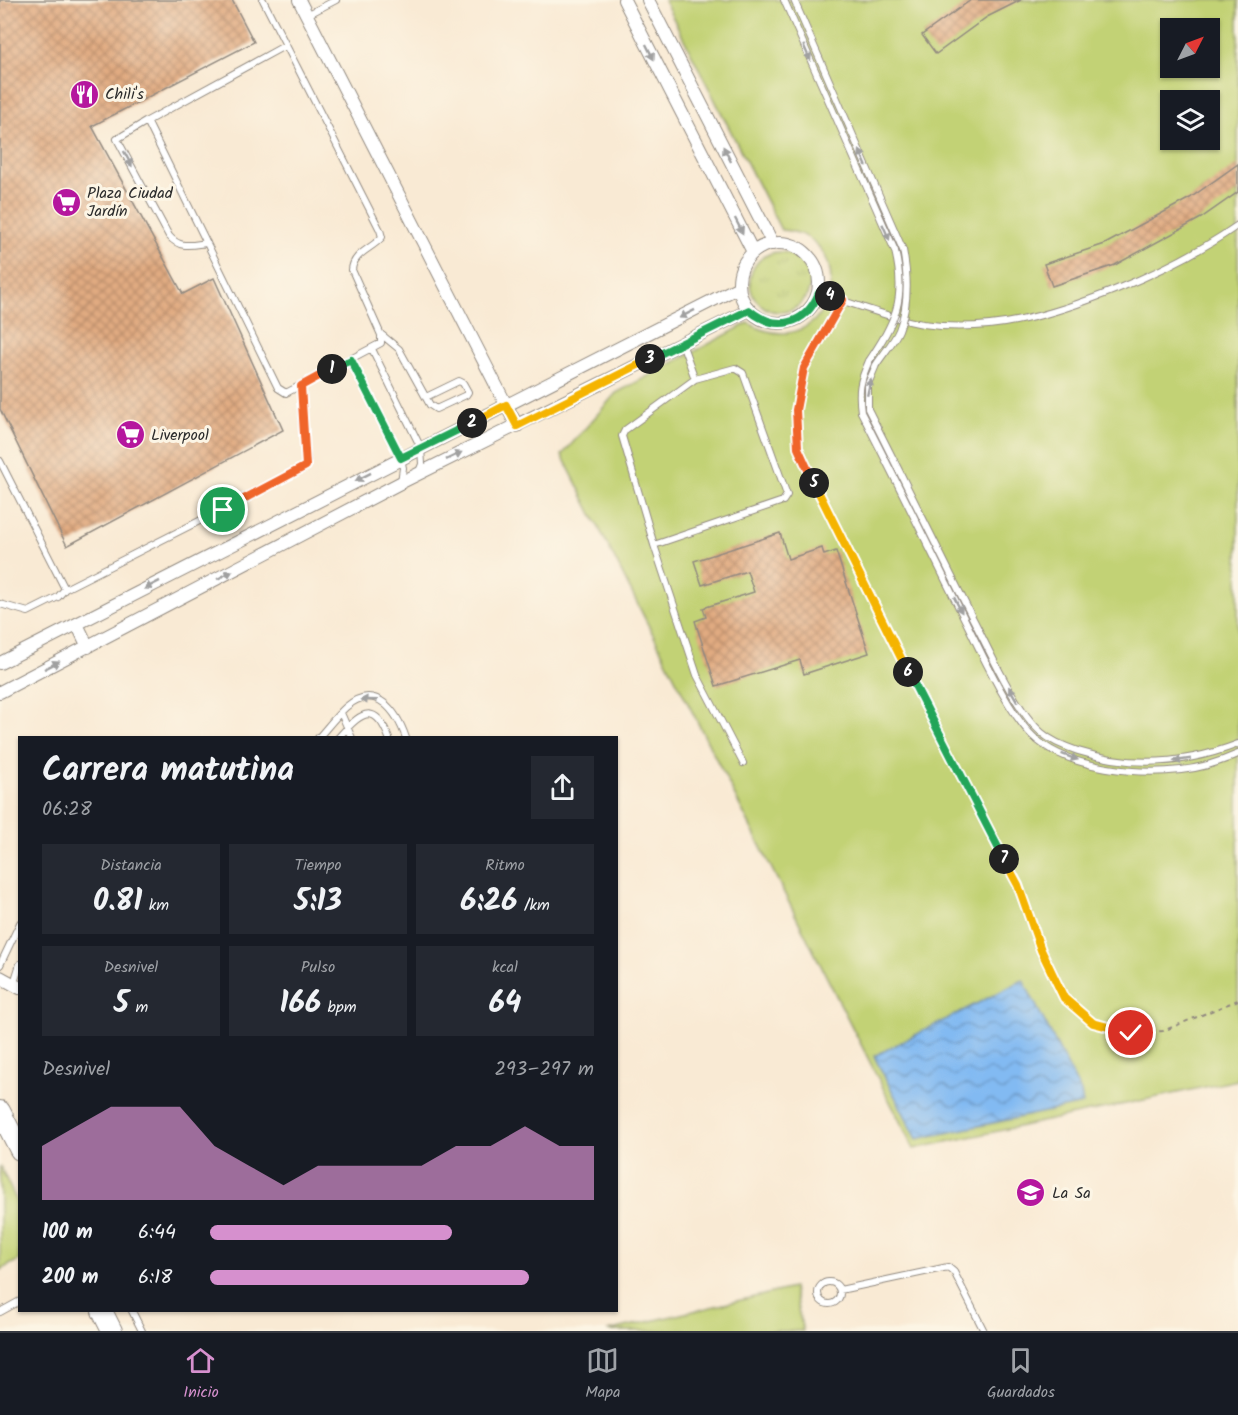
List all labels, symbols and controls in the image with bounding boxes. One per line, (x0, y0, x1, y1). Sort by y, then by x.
north arrow (1160, 18, 1220, 78)
map controls (1160, 18, 1220, 150)
one-way arrow (645, 43, 655, 61)
one-way arrow (803, 45, 812, 62)
restaurant icon: Chili's (68, 78, 100, 110)
place label: Chili's (105, 82, 144, 107)
button: layers (1160, 90, 1220, 150)
one-way arrow (722, 146, 732, 163)
one-way arrow (858, 149, 868, 167)
one-way arrow (123, 151, 133, 168)
place label: Plaza Ciudad Jardín (87, 181, 174, 224)
supermarket icon: Plaza Ciudad Jardín (50, 186, 82, 218)
one-way arrow (735, 217, 744, 234)
one-way arrow (882, 223, 891, 240)
pin: 4 (815, 281, 845, 311)
text: 4 (826, 283, 834, 308)
one-way arrow (678, 308, 696, 318)
pin: 3 (635, 344, 665, 374)
text: 3 (646, 346, 654, 371)
pin: 1 (317, 354, 347, 384)
text: 1 (330, 356, 334, 381)
one-way arrow (865, 378, 874, 397)
pin: 2 (457, 408, 487, 438)
text: 2 (467, 410, 477, 435)
supermarket icon: Liverpool (114, 419, 146, 451)
place label: Liverpool (151, 423, 209, 448)
one-way arrow (445, 452, 463, 462)
pin: 5 (799, 468, 829, 498)
text: 5 (810, 470, 818, 495)
one-way arrow (354, 472, 372, 482)
pin (197, 484, 248, 535)
icon: arrive (206, 493, 239, 526)
one-way arrow (217, 570, 234, 580)
one-way arrow (144, 581, 161, 590)
one-way arrow (953, 596, 962, 613)
pin: 6 (893, 657, 923, 687)
text: 6 (904, 659, 912, 684)
one-way arrow (43, 661, 61, 671)
one-way arrow (1008, 686, 1019, 702)
one-way arrow (359, 695, 378, 704)
text: Carrera matutina (42, 745, 294, 798)
one-way arrow (1061, 753, 1079, 763)
one-way arrow (1172, 755, 1191, 764)
button: share (531, 756, 594, 819)
text: 06:28 (42, 794, 92, 826)
pin: 7 (989, 844, 1019, 874)
text: 7 (1000, 846, 1008, 871)
text: Distancia (100, 853, 162, 878)
text: Tiempo (294, 853, 342, 878)
text: Ritmo (485, 853, 525, 878)
text: 0.81 (93, 878, 142, 926)
text: 5:13 (294, 878, 342, 926)
text: 6:26 (460, 878, 518, 926)
text: km (142, 893, 169, 918)
text: /km (518, 893, 550, 918)
text: Desnivel (104, 955, 158, 980)
text: Pulso (301, 955, 335, 980)
text: kcal (492, 955, 518, 980)
text: 5 (114, 980, 129, 1028)
text: 166 (280, 980, 321, 1028)
text: 64 (489, 980, 521, 1028)
text: m (129, 995, 148, 1020)
text: bpm (321, 995, 356, 1020)
pin (1105, 1007, 1156, 1058)
icon: check (1114, 1016, 1147, 1049)
text: Desnivel (42, 1054, 110, 1086)
text: 293–297 m (494, 1054, 594, 1086)
school or university icon: La Sa (1015, 1177, 1047, 1209)
place label: La Sa (1052, 1181, 1091, 1206)
text: 100 m (42, 1217, 93, 1249)
text: 6:44 (138, 1217, 176, 1249)
text: 200 m (42, 1262, 98, 1294)
text: 6:18 (138, 1262, 172, 1294)
tab: Inicio (183, 1344, 219, 1405)
tab: Mapa (585, 1344, 620, 1405)
tab: Guardados (987, 1344, 1055, 1405)

